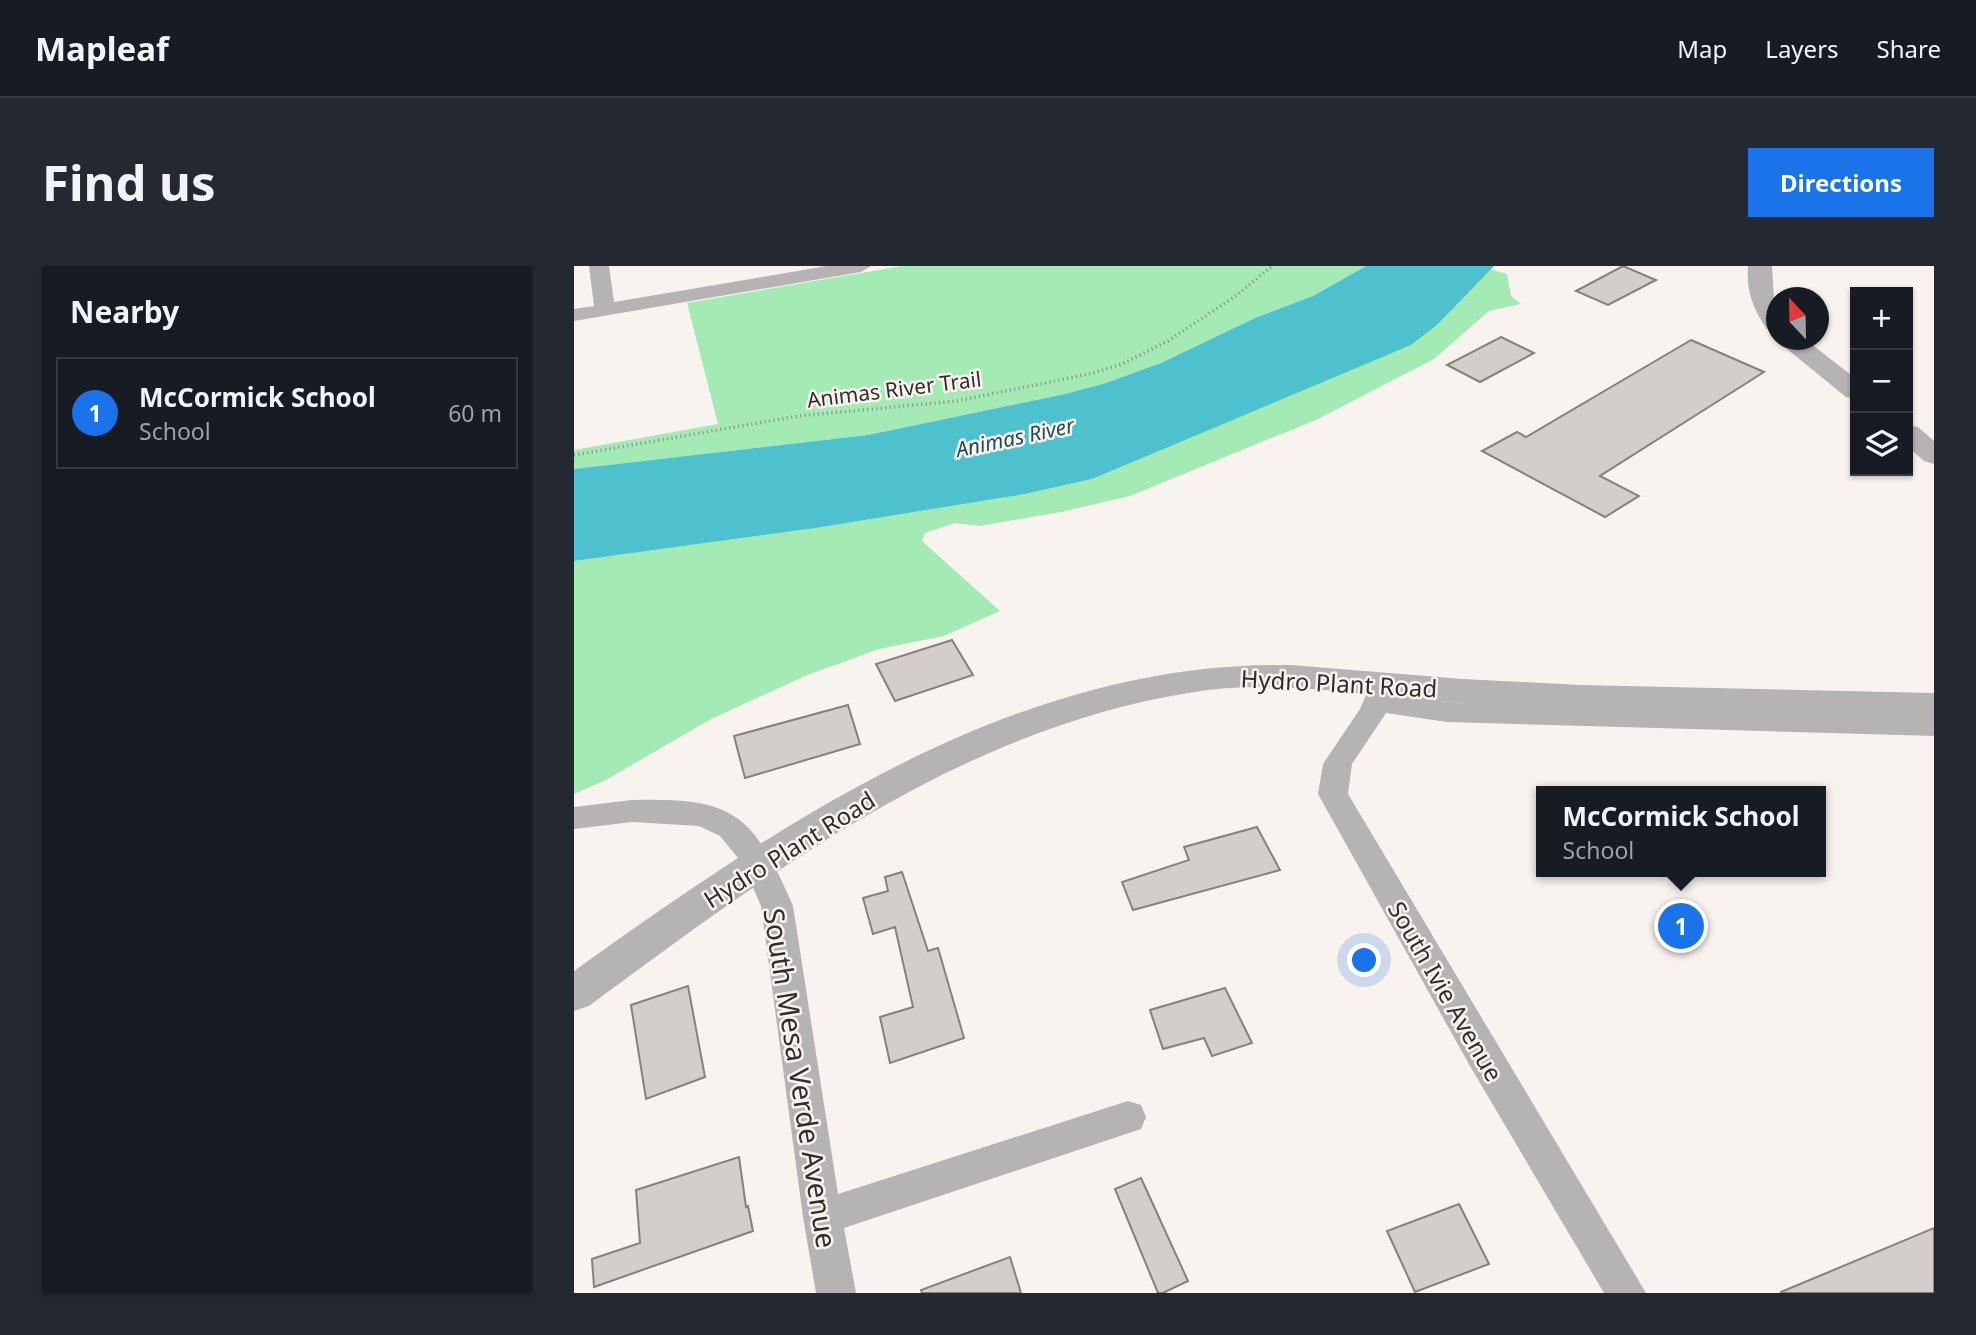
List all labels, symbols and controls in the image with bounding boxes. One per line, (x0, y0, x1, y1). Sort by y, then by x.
text: Mapleaf (35, 26, 169, 71)
text: Map (1677, 32, 1727, 65)
text: Layers (1765, 32, 1839, 65)
text: Share (1877, 32, 1941, 65)
button: Directions (1748, 148, 1934, 217)
text: Find us (42, 149, 216, 215)
north arrow (1766, 287, 1829, 350)
map controls (1850, 287, 1913, 476)
button: + (1850, 287, 1913, 350)
text: Nearby (70, 291, 179, 332)
button: − (1850, 350, 1913, 413)
street label: Animas River Trail (805, 364, 983, 414)
text: McCormick School (139, 379, 376, 415)
text: 1 (88, 397, 102, 429)
text: 60 m (448, 397, 502, 429)
water label: Animas River (951, 410, 1078, 464)
button: layers (1850, 413, 1913, 476)
text: School (139, 415, 211, 447)
street label: Hydro Plant Road (1240, 661, 1438, 705)
street label: Hydro Plant Road (697, 783, 881, 915)
popup (1536, 786, 1826, 877)
text: McCormick School (1563, 798, 1799, 834)
text: School (1563, 834, 1634, 866)
street label: South Ivie Avenue (1381, 895, 1511, 1087)
pin: 1 (1658, 900, 1704, 952)
street label: South Mesa Verde Avenue (755, 905, 847, 1251)
your location (1347, 943, 1381, 977)

